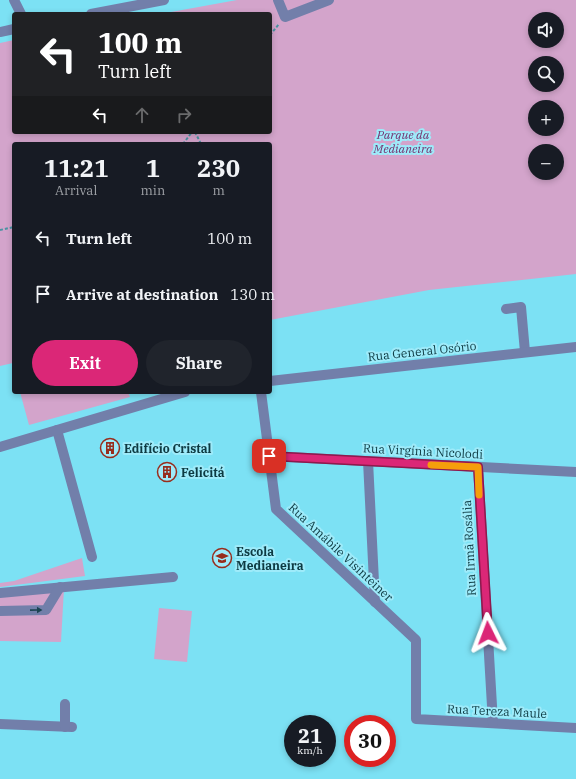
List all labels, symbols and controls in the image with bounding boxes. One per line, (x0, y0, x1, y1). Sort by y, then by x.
map controls (528, 12, 564, 180)
button: sound (528, 12, 564, 48)
text: 100 m (98, 24, 182, 61)
icon: left (32, 28, 84, 80)
button: search (528, 56, 564, 92)
text: Turn left (98, 60, 172, 83)
button: + (528, 100, 564, 136)
icon: left (89, 104, 111, 126)
icon: ahead (131, 104, 153, 126)
icon: right (173, 104, 195, 126)
park label: Parque da Medianeira (373, 127, 433, 156)
button: − (528, 144, 564, 180)
text: 11:21 (44, 152, 109, 184)
text: 1 (146, 152, 160, 184)
text: 230 (197, 152, 240, 184)
text: Arrival (55, 182, 97, 199)
text: min (140, 182, 165, 199)
text: m (212, 182, 225, 199)
icon: left (32, 227, 54, 249)
text: Turn left (66, 229, 132, 248)
text: 100 m (207, 229, 252, 248)
icon: arrive (32, 283, 54, 305)
text: Arrive at destination (66, 285, 218, 304)
text: 130 m (230, 285, 275, 304)
street label: Rua General Osório (367, 338, 477, 364)
button: Exit (32, 340, 138, 386)
button: Share (146, 340, 252, 386)
building icon: Edifício Cristal (99, 437, 121, 459)
pin (252, 439, 286, 473)
street label: Rua Virgínia Nicolodi (363, 440, 484, 462)
place label: Edifício Cristal (124, 441, 212, 456)
icon: arrive (258, 445, 280, 467)
building icon: Felicitá (156, 461, 178, 483)
place label: Felicitá (181, 465, 225, 480)
street label: Rua Irmã Rosália (459, 499, 479, 596)
street label: Rua Amábile Visinteiner (286, 500, 397, 605)
place label: Escola Medianeira (236, 544, 304, 573)
school or university icon: Escola Medianeira (211, 547, 233, 569)
one-way arrow (30, 607, 43, 613)
position arrow (467, 612, 509, 654)
street label: Rua Tereza Maule (447, 701, 547, 721)
speed limit sign: 30 (344, 715, 396, 767)
text: 21 (298, 722, 322, 749)
text: km/h (297, 744, 323, 757)

